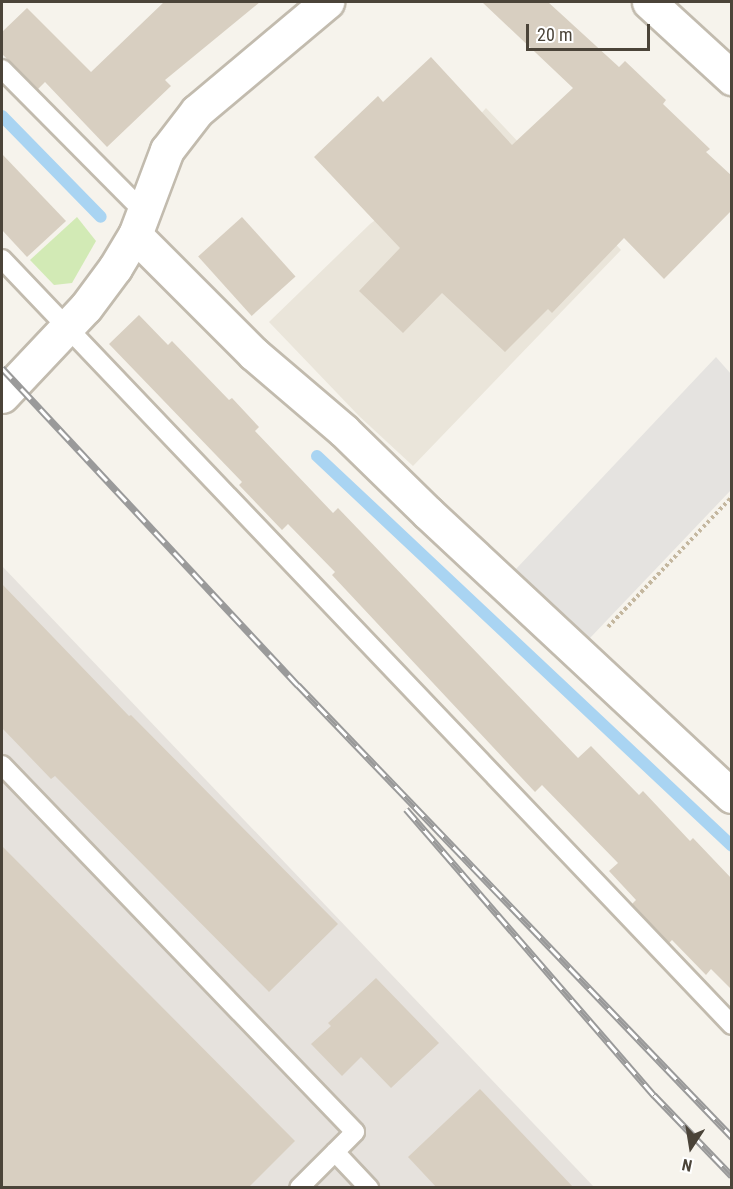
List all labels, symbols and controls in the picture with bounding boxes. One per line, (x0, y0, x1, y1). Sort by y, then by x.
scale bar (529, 12, 654, 50)
text: 20 m (537, 24, 572, 45)
north arrow (661, 1117, 721, 1177)
text: N (680, 1155, 694, 1175)

